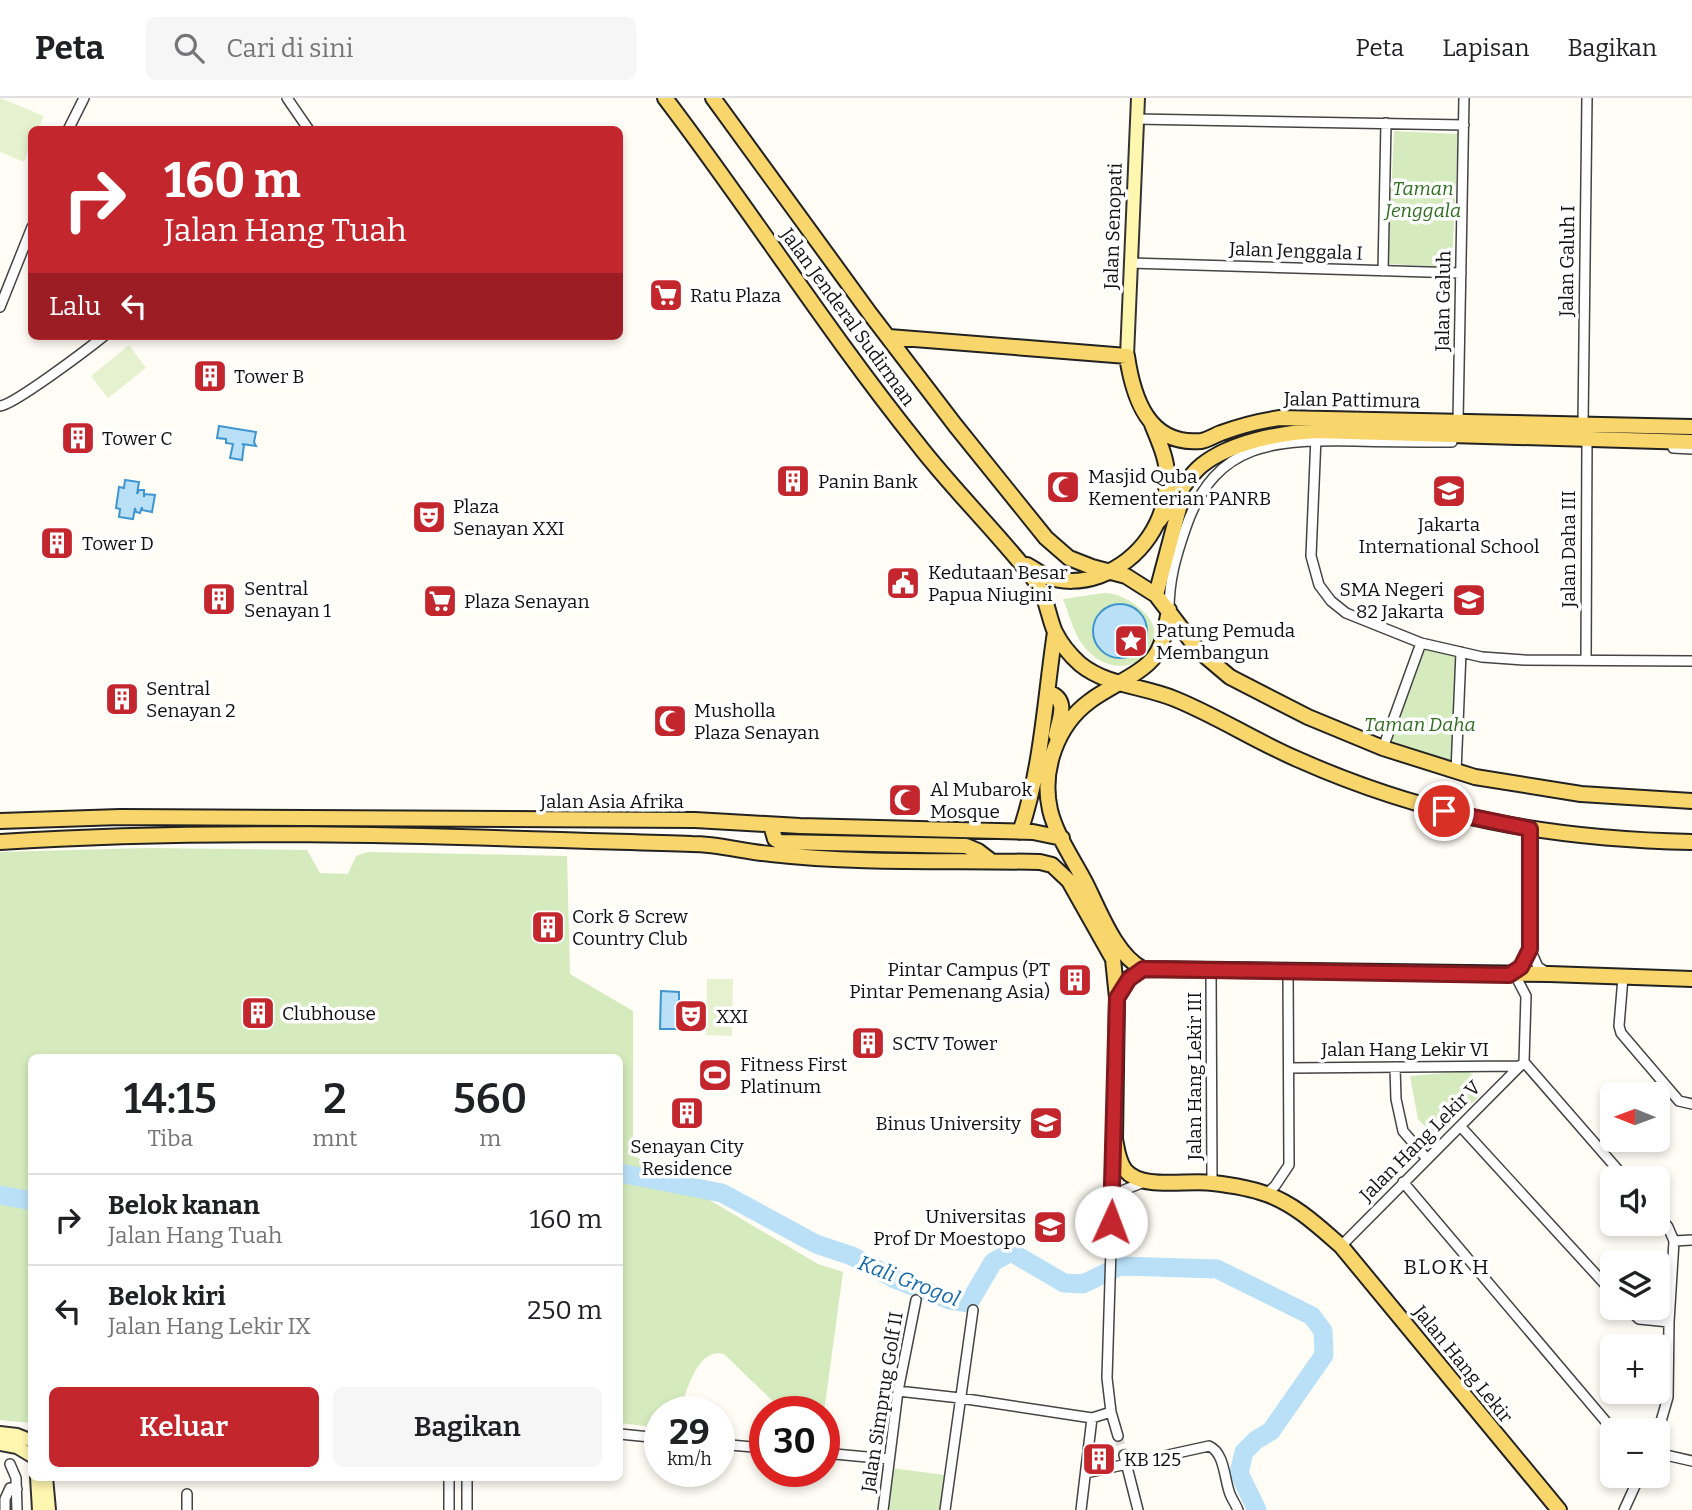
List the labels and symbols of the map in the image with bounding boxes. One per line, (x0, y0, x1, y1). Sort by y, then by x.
street label: Jalan Senopati (1099, 162, 1127, 291)
park label: Taman Jenggala (1383, 177, 1461, 222)
street label: Jalan Galuh I (1555, 205, 1579, 318)
street label: Jalan Jenderal Sudirman (775, 223, 920, 410)
street label: Jalan Jenggala I (1228, 237, 1363, 265)
street label: Jalan Galuh (1431, 250, 1455, 353)
supermarket icon: Ratu Plaza (647, 276, 685, 314)
place label: Ratu Plaza (690, 284, 782, 307)
building icon: Tower B (191, 357, 229, 395)
place label: Tower B (234, 365, 304, 388)
street label: Jalan Pattimura (1283, 387, 1421, 413)
building icon: Tower C (59, 419, 97, 457)
place label: Tower C (102, 427, 172, 450)
building icon: Panin Bank (774, 462, 812, 500)
place label: Masjid Quba Kementerian PANRB (1088, 465, 1271, 510)
mosque icon: Masjid Quba Kementerian PANRB (1044, 468, 1082, 506)
place label: Panin Bank (818, 470, 918, 493)
school or university icon: Jakarta International School (1430, 472, 1468, 510)
street label: Jalan Daha III (1557, 490, 1580, 609)
place label: Plaza Senayan XXI (453, 495, 565, 540)
theatre icon: Plaza Senayan XXI (410, 498, 448, 536)
place label: Jakarta International School (1358, 513, 1540, 558)
building icon: Tower D (38, 524, 76, 562)
place label: Tower D (82, 532, 154, 555)
place label: Kedutaan Besar Papua Niugini (928, 561, 1068, 606)
public building icon: Kedutaan Besar Papua Niugini (884, 564, 922, 602)
place label: Sentral Senayan 1 (244, 577, 331, 622)
place label: SMA Negeri 82 Jakarta (1340, 578, 1445, 623)
building icon: Sentral Senayan 1 (200, 580, 238, 618)
school or university icon: SMA Negeri 82 Jakarta (1450, 581, 1488, 619)
supermarket icon: Plaza Senayan (421, 582, 459, 620)
place label: Plaza Senayan (464, 590, 590, 613)
place label: Patung Pemuda Membangun (1156, 619, 1296, 664)
place icon: Patung Pemuda Membangun (1112, 622, 1150, 660)
place label: Sentral Senayan 2 (146, 677, 236, 722)
building icon: Sentral Senayan 2 (103, 680, 141, 718)
place label: Musholla Plaza Senayan (694, 699, 820, 744)
mosque icon: Musholla Plaza Senayan (651, 702, 689, 740)
park label: Taman Daha (1364, 713, 1476, 736)
place label: Al Mubarok Mosque (930, 778, 1032, 823)
mosque icon: Al Mubarok Mosque (886, 781, 924, 819)
pin (1414, 781, 1474, 841)
street label: Jalan Asia Afrika (539, 790, 685, 813)
place label: Cork & Screw Country Club (572, 905, 689, 950)
building icon: Cork & Screw Country Club (529, 908, 567, 946)
place label: Pintar Campus (PT Pintar Pemenang Asia) (849, 958, 1050, 1003)
building icon: Pintar Campus (PT Pintar Pemenang Asia) (1056, 961, 1094, 999)
street label: Jalan Hang Lekir III (1183, 992, 1206, 1161)
building icon: Clubhouse (239, 994, 277, 1032)
theatre icon: XXI (672, 997, 710, 1035)
place label: Clubhouse (282, 1002, 376, 1025)
place label: XXI (716, 1005, 748, 1028)
building icon: SCTV Tower (849, 1024, 887, 1062)
place label: SCTV Tower (892, 1032, 998, 1055)
street label: Jalan Hang Lekir VI (1320, 1038, 1489, 1061)
place label: Fitness First Platinum (740, 1053, 848, 1098)
sports icon: Fitness First Platinum (696, 1056, 734, 1094)
street label: Jalan Hang Lekir V (1354, 1075, 1486, 1207)
north arrow (1600, 1082, 1670, 1152)
building icon: Senayan City Residence (668, 1094, 706, 1132)
school or university icon: Binus University (1027, 1104, 1065, 1142)
place label: Binus University (876, 1112, 1022, 1135)
place label: Senayan City Residence (630, 1135, 745, 1180)
position arrow (1074, 1185, 1148, 1259)
place label: Universitas Prof Dr Moestopo (873, 1205, 1026, 1250)
school or university icon: Universitas Prof Dr Moestopo (1031, 1208, 1069, 1246)
water label: Kali Grogol (855, 1250, 964, 1312)
district label: BLOK H (1403, 1254, 1491, 1280)
street label: Jalan Hang Lekir (1408, 1300, 1518, 1428)
street label: Jalan Simprug Golf II (856, 1310, 908, 1495)
speed limit sign: 30 (749, 1396, 840, 1487)
building icon: KB 125 (1080, 1440, 1118, 1478)
place label: KB 125 (1124, 1448, 1181, 1471)

